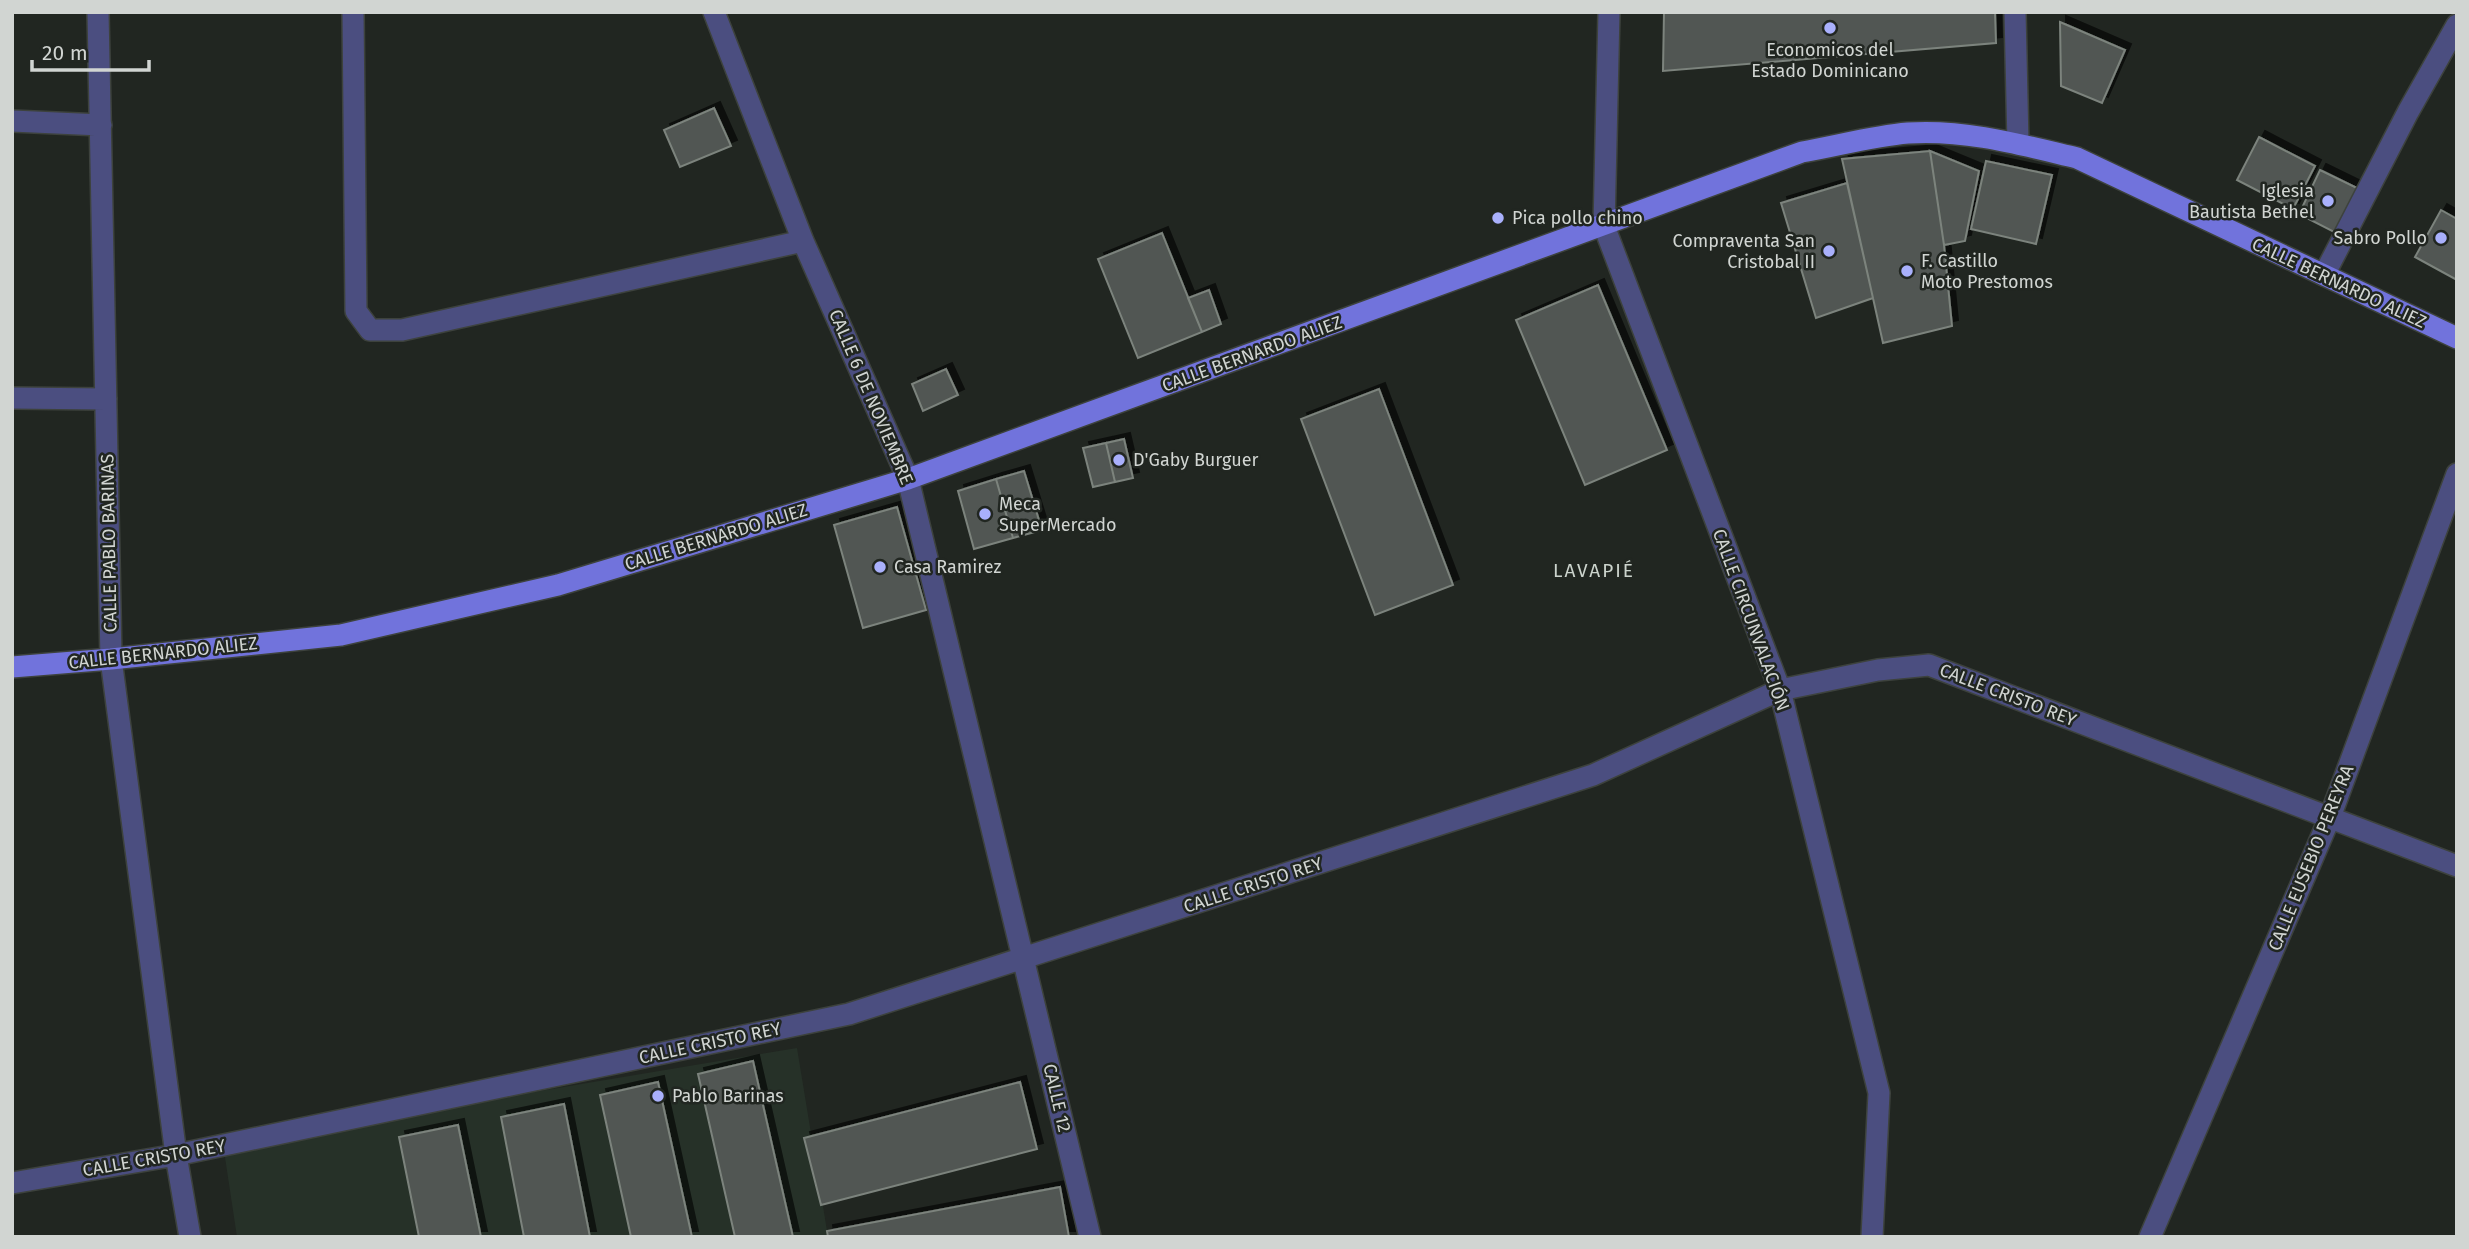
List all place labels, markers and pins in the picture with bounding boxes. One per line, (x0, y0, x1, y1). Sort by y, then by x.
marker: Economicos del Estado Dominicano (1822, 20, 1838, 36)
place label: Economicos del Estado Dominicano (1751, 39, 1909, 82)
place label: Iglesia Bautista Bethel (2189, 180, 2314, 223)
marker: Iglesia Bautista Bethel (2320, 193, 2336, 209)
place label: Pica pollo chino (1512, 207, 1643, 229)
marker: Pica pollo chino (1490, 210, 1506, 226)
place label: Sabro Pollo (2334, 227, 2427, 249)
place label: Compraventa San Cristobal II (1673, 230, 1815, 273)
marker: Sabro Pollo (2433, 230, 2449, 246)
marker: Compraventa San Cristobal II (1821, 243, 1837, 259)
place label: F. Castillo Moto Prestomos (1921, 250, 2053, 293)
marker: F. Castillo Moto Prestomos (1899, 263, 1915, 279)
place label: D'Gaby Burguer (1133, 449, 1258, 471)
marker: D'Gaby Burguer (1111, 452, 1127, 468)
place label: Meca SuperMercado (999, 493, 1116, 536)
marker: Meca SuperMercado (977, 506, 993, 522)
place label: Casa Ramirez (894, 556, 1001, 578)
marker: Casa Ramirez (872, 559, 888, 575)
place label: Pablo Barinas (672, 1085, 784, 1107)
marker: Pablo Barinas (650, 1088, 666, 1104)

